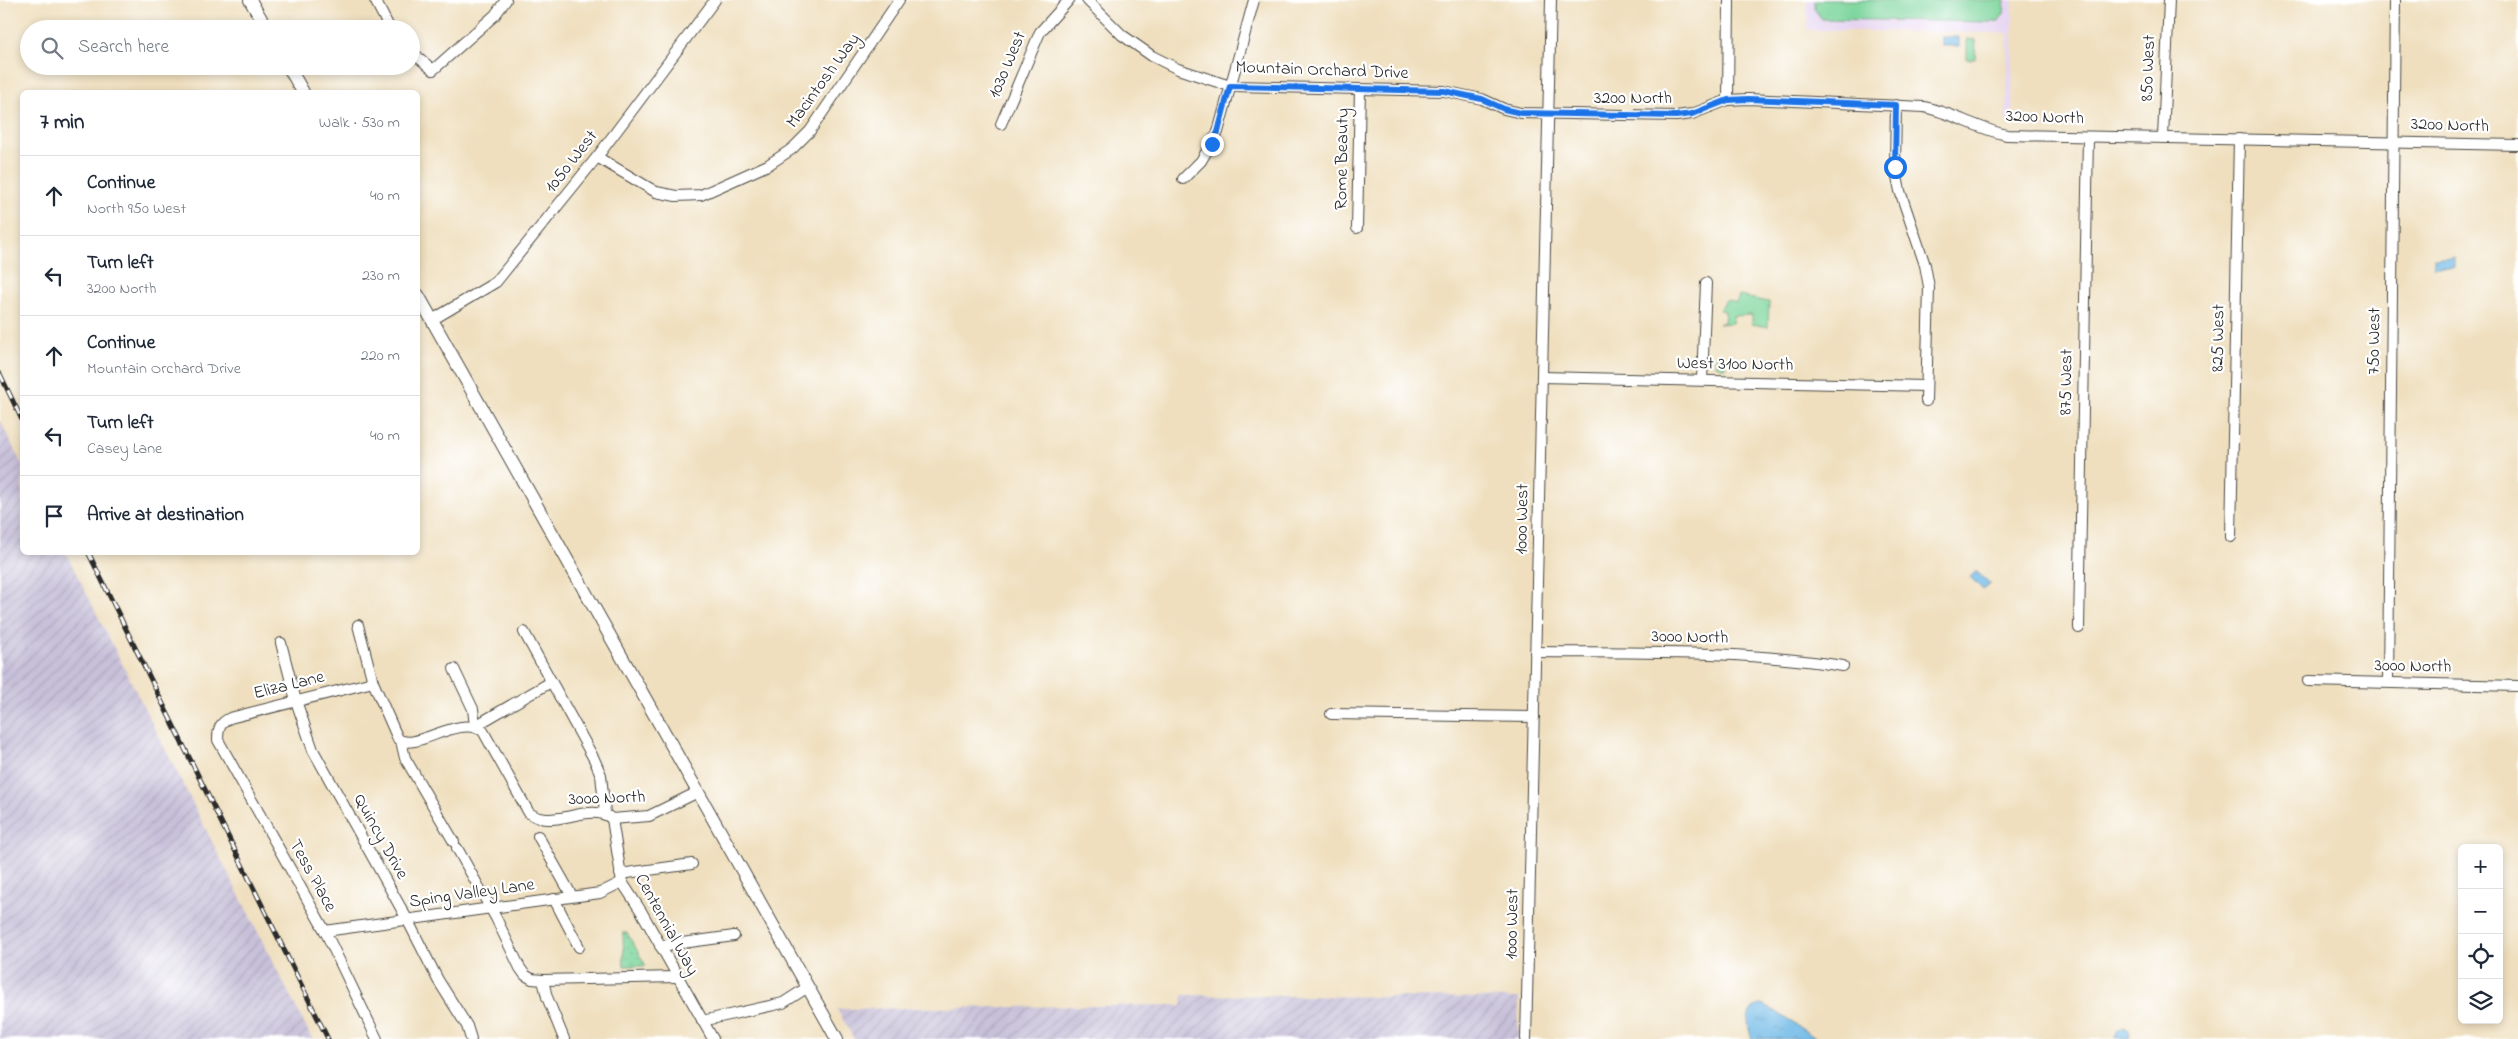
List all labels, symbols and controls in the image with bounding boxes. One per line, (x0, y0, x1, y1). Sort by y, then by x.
search box (20, 20, 420, 75)
street label: Macintosh Way (781, 28, 867, 134)
street label: 1030 West (982, 28, 1034, 102)
icon: search (38, 34, 66, 62)
text: Search here (78, 34, 169, 61)
street label: 850 West (2135, 34, 2163, 102)
street label: Mountain Orchard Drive (1235, 55, 1410, 87)
street label: 3200 North (1594, 86, 1672, 112)
street label: 3200 North (2006, 104, 2084, 132)
text: 7 min (40, 108, 84, 138)
street label: Rome Beauty (1329, 108, 1357, 210)
text: Walk · 530 m (319, 111, 400, 135)
street label: 3200 North (2411, 112, 2489, 140)
street label: 1050 West (539, 125, 605, 199)
route end (1201, 133, 1224, 156)
route start (1884, 156, 1907, 179)
text: Continue (87, 170, 155, 197)
icon: ahead (40, 182, 68, 210)
text: 40 m (370, 184, 400, 208)
text: North 950 West (87, 197, 186, 221)
text: Turn left (87, 250, 154, 277)
icon: left (40, 262, 68, 290)
text: 230 m (362, 264, 400, 288)
text: 3200 North (87, 277, 156, 301)
street label: 825 West (2205, 304, 2233, 372)
street label: 750 West (2361, 307, 2389, 375)
text: Continue (87, 330, 155, 357)
icon: ahead (40, 342, 68, 370)
text: 220 m (361, 344, 400, 368)
street label: 875 West (2053, 349, 2081, 415)
street label: West 3100 North (1676, 351, 1794, 379)
text: Mountain Orchard Drive (87, 357, 241, 381)
text: Turn left (87, 410, 154, 437)
icon: left (40, 422, 68, 450)
text: 40 m (370, 424, 400, 448)
text: Casey Lane (87, 437, 162, 461)
street label: 1000 West (1509, 483, 1537, 555)
icon: arrive (40, 502, 68, 530)
text: Arrive at destination (87, 502, 244, 529)
street label: 3000 North (1651, 624, 1729, 652)
street label: 3000 North (2374, 653, 2452, 681)
street label: Eliza Lane (251, 664, 328, 707)
street label: 3000 North (568, 785, 646, 813)
street label: Quincy Drive (346, 790, 415, 885)
street label: Tess Place (281, 835, 343, 918)
map controls (2458, 844, 2503, 1024)
button: + (2458, 844, 2503, 889)
street label: Centennial Way (627, 869, 705, 981)
street label: Sping Valley Lane (408, 872, 537, 917)
street label: 1000 West (1499, 888, 1527, 960)
button: − (2458, 889, 2503, 934)
button: locate (2458, 934, 2503, 979)
button: layers (2458, 979, 2503, 1024)

